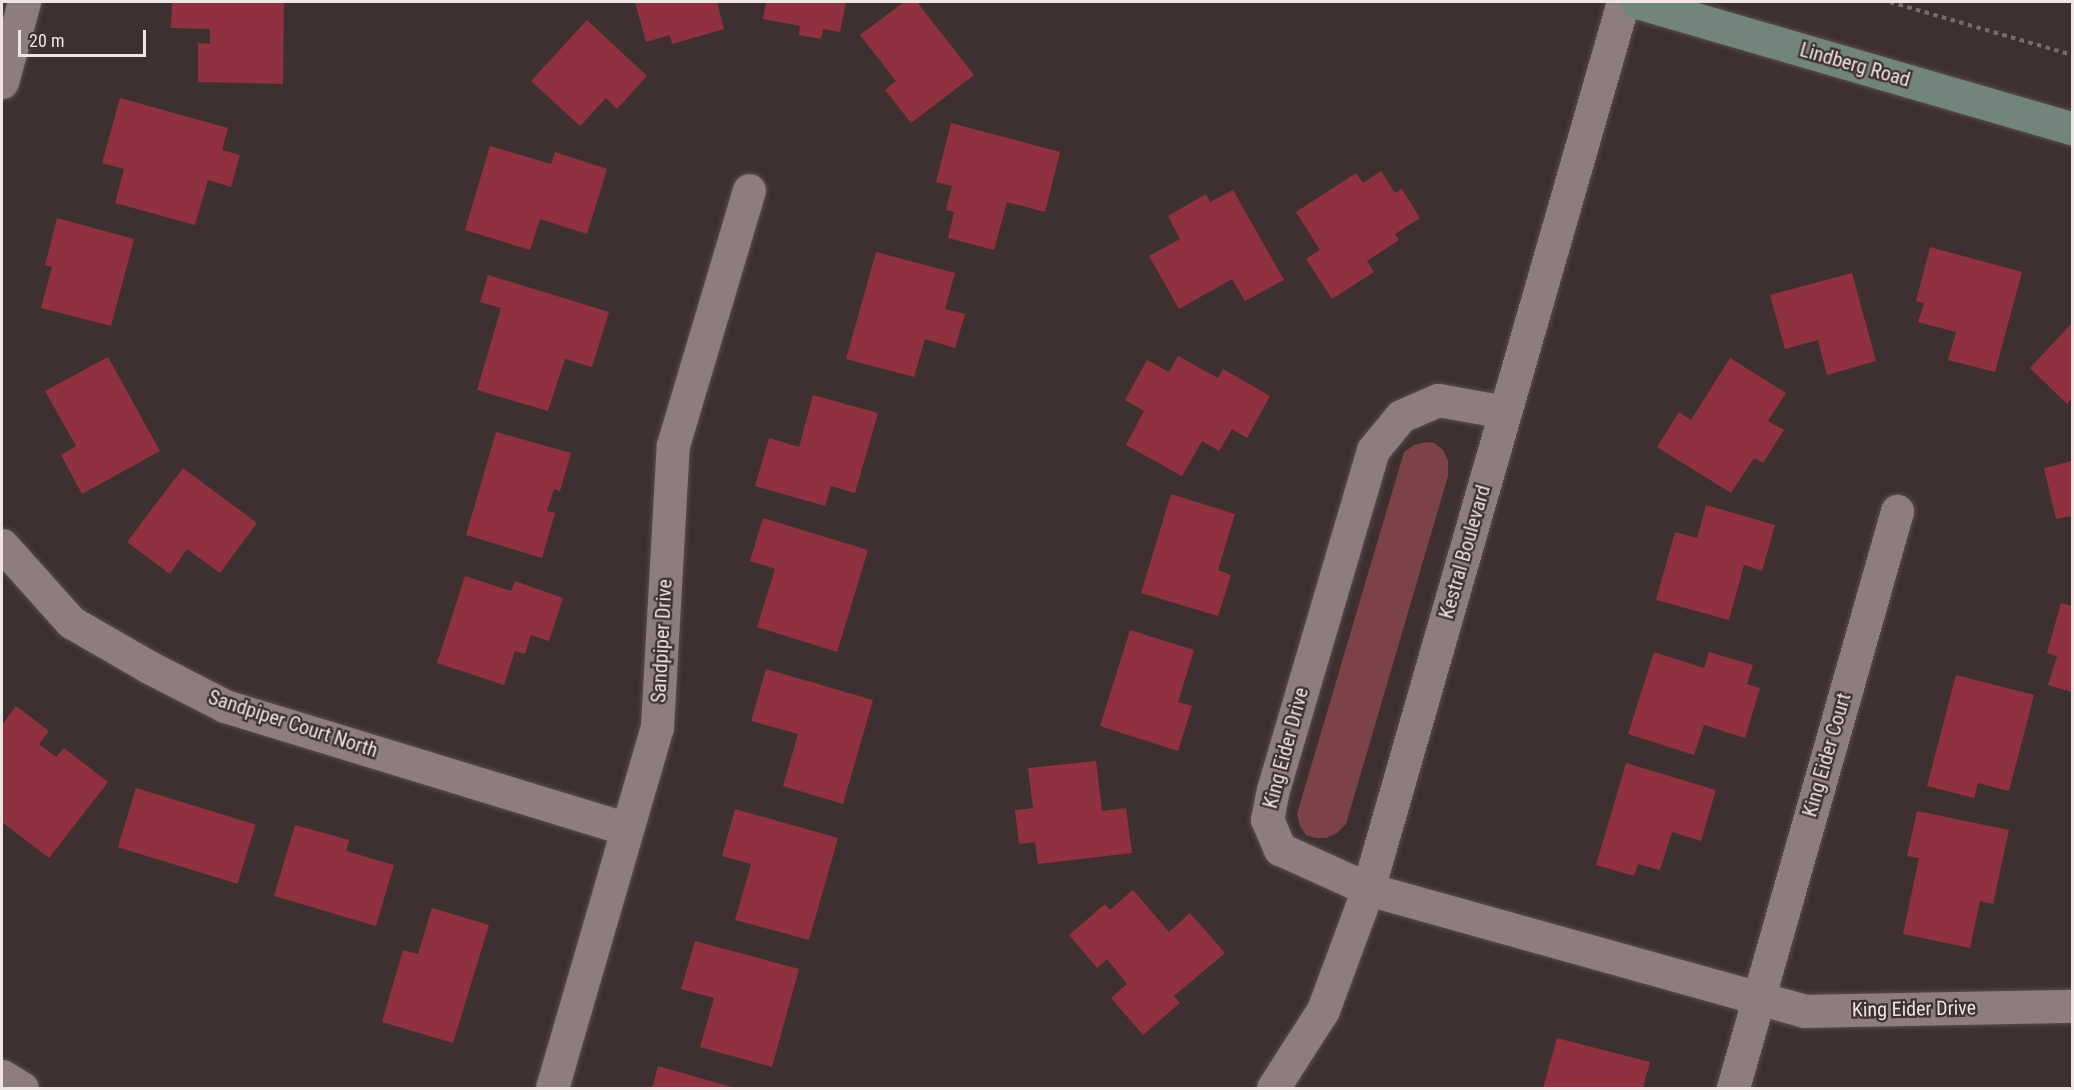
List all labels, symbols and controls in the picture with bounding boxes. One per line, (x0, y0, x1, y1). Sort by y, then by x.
scale bar (21, 18, 148, 56)
text: 20 m (29, 30, 64, 51)
street label: Lindberg Road (1797, 38, 1913, 92)
street label: Kestral Boulevard (1434, 482, 1496, 622)
street label: Sandpiper Drive (647, 579, 677, 703)
street label: Sandpiper Court North (205, 685, 381, 763)
street label: King Eider Drive (1258, 685, 1314, 811)
street label: King Eider Court (1798, 690, 1856, 820)
street label: King Eider Drive (1852, 996, 1976, 1022)

